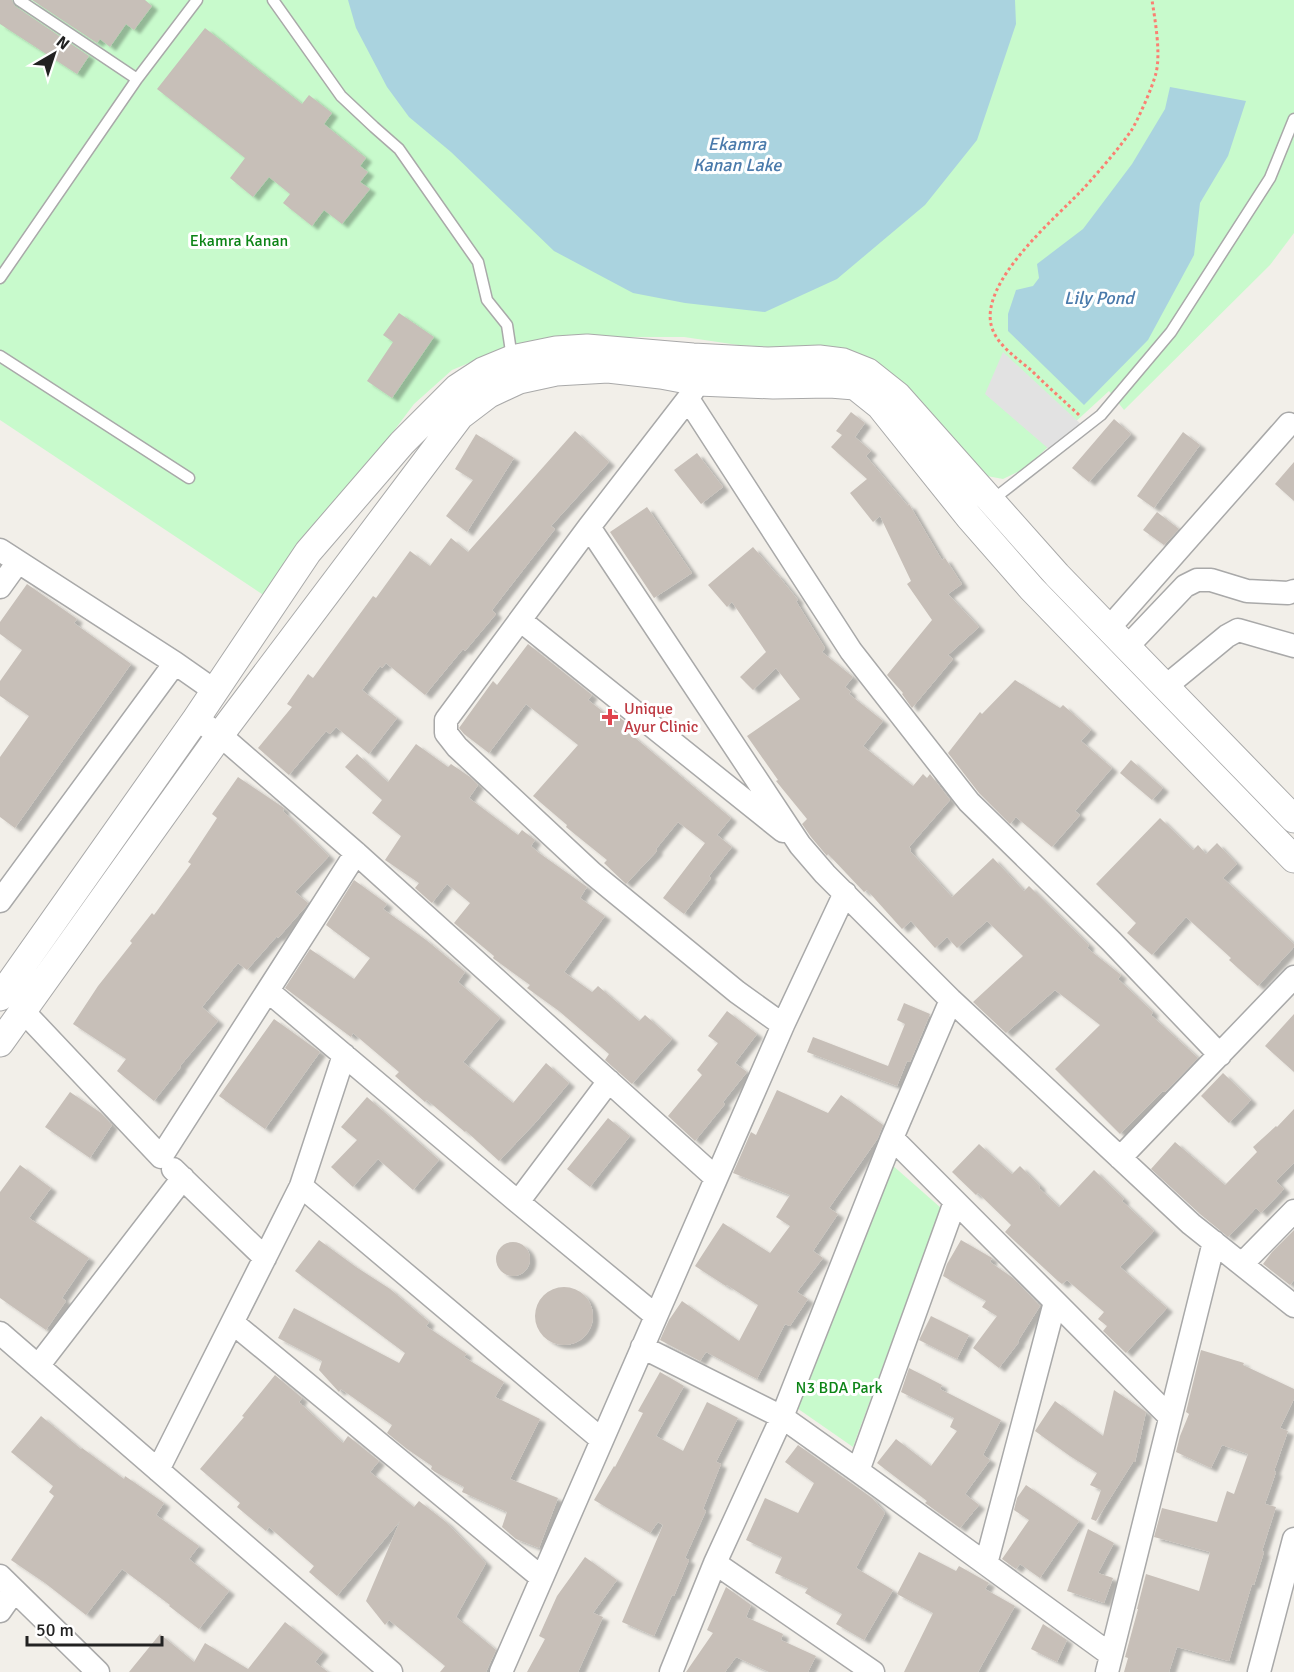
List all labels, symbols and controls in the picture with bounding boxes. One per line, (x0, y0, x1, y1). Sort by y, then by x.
north arrow (24, 24, 84, 84)
text: N (52, 32, 73, 54)
water label: Ekamra Kanan Lake (693, 133, 782, 176)
park label: Ekamra Kanan (190, 231, 288, 251)
water label: Lily Pond (1064, 287, 1136, 309)
place label: Unique Ayur Clinic (624, 699, 698, 737)
marker: Unique Ayur Clinic (601, 708, 619, 726)
park label: N3 BDA Park (796, 1378, 882, 1398)
scale bar (27, 1609, 162, 1647)
text: 50 m (36, 1619, 74, 1641)

